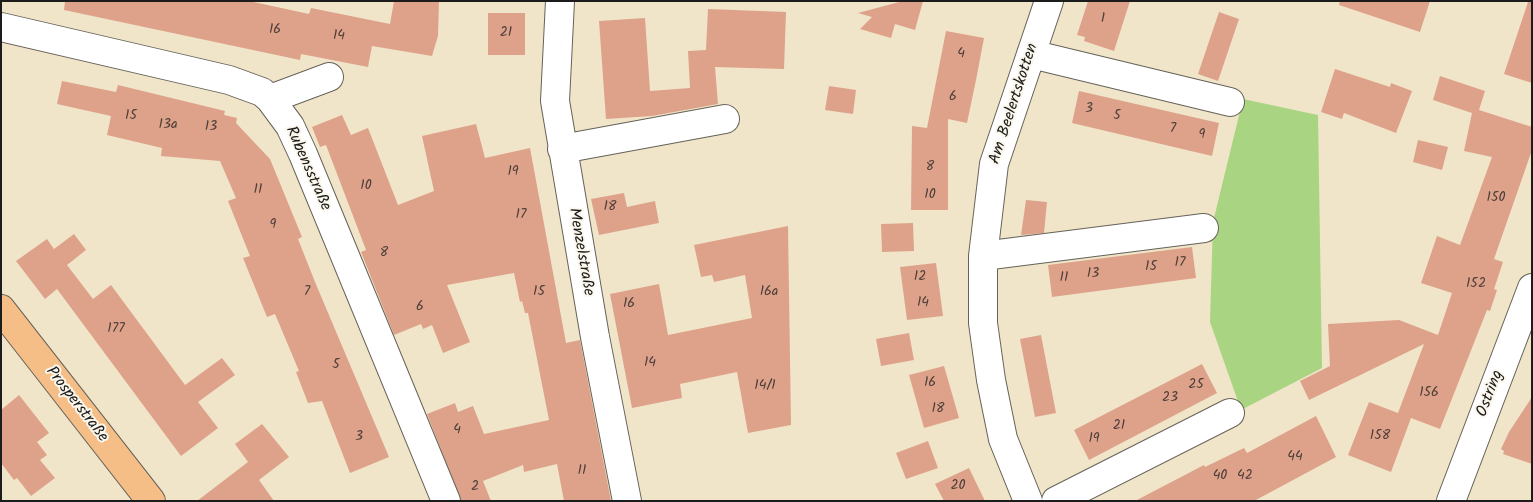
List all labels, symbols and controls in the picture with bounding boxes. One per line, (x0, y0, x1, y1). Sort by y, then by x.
house number: 1 (1101, 12, 1105, 28)
house number: 16 (269, 23, 281, 39)
house number: 21 (500, 26, 512, 42)
house number: 14 (333, 29, 345, 45)
street label: Am Beelertskotten (986, 41, 1044, 167)
house number: 4 (957, 47, 965, 63)
house number: 6 (949, 90, 957, 106)
house number: 3 (1085, 102, 1093, 118)
house number: 15 (125, 109, 137, 125)
house number: 5 (1113, 109, 1121, 125)
house number: 13a (159, 118, 177, 134)
house number: 13 (205, 120, 217, 136)
house number: 7 (1170, 122, 1176, 138)
street label: Rubensstraße (280, 124, 334, 214)
house number: 9 (1199, 128, 1205, 144)
house number: 8 (926, 160, 934, 176)
house number: 19 (507, 165, 519, 181)
house number: 10 (360, 179, 372, 195)
house number: 11 (254, 183, 262, 199)
house number: 10 (924, 188, 936, 204)
house number: 150 (1487, 191, 1505, 207)
house number: 18 (604, 200, 616, 216)
street label: Menzelstraße (563, 207, 597, 297)
house number: 17 (516, 208, 526, 224)
house number: 9 (270, 218, 276, 234)
house number: 8 (380, 246, 388, 262)
house number: 17 (1175, 256, 1185, 272)
house number: 15 (1145, 260, 1157, 276)
house number: 13 (1087, 267, 1099, 283)
house number: 12 (914, 270, 926, 286)
house number: 11 (1060, 271, 1068, 287)
house number: 152 (1466, 277, 1486, 293)
house number: 7 (304, 285, 310, 301)
house number: 15 (533, 285, 545, 301)
house number: 16a (760, 285, 778, 301)
house number: 14 (917, 296, 929, 312)
house number: 16 (623, 297, 635, 313)
house number: 6 (416, 300, 424, 316)
house number: 177 (107, 322, 125, 338)
house number: 14 (644, 356, 656, 372)
house number: 5 (332, 358, 340, 374)
street label: Prosperstraße (41, 363, 111, 447)
street label: Ostring (1473, 368, 1509, 420)
house number: 16 (924, 376, 936, 392)
house number: 25 (1188, 378, 1204, 394)
house number: 14/1 (754, 379, 776, 395)
house number: 156 (1419, 386, 1439, 402)
house number: 23 (1162, 391, 1178, 407)
house number: 18 (932, 402, 944, 418)
house number: 21 (1113, 419, 1125, 435)
house number: 4 (453, 423, 461, 439)
house number: 158 (1370, 429, 1390, 445)
house number: 3 (355, 430, 363, 446)
house number: 19 (1088, 432, 1100, 448)
house number: 44 (1287, 450, 1303, 466)
house number: 11 (578, 464, 586, 480)
house number: 40 (1213, 469, 1227, 485)
house number: 42 (1237, 469, 1253, 485)
house number: 20 (950, 479, 966, 495)
house number: 2 (471, 480, 479, 496)

